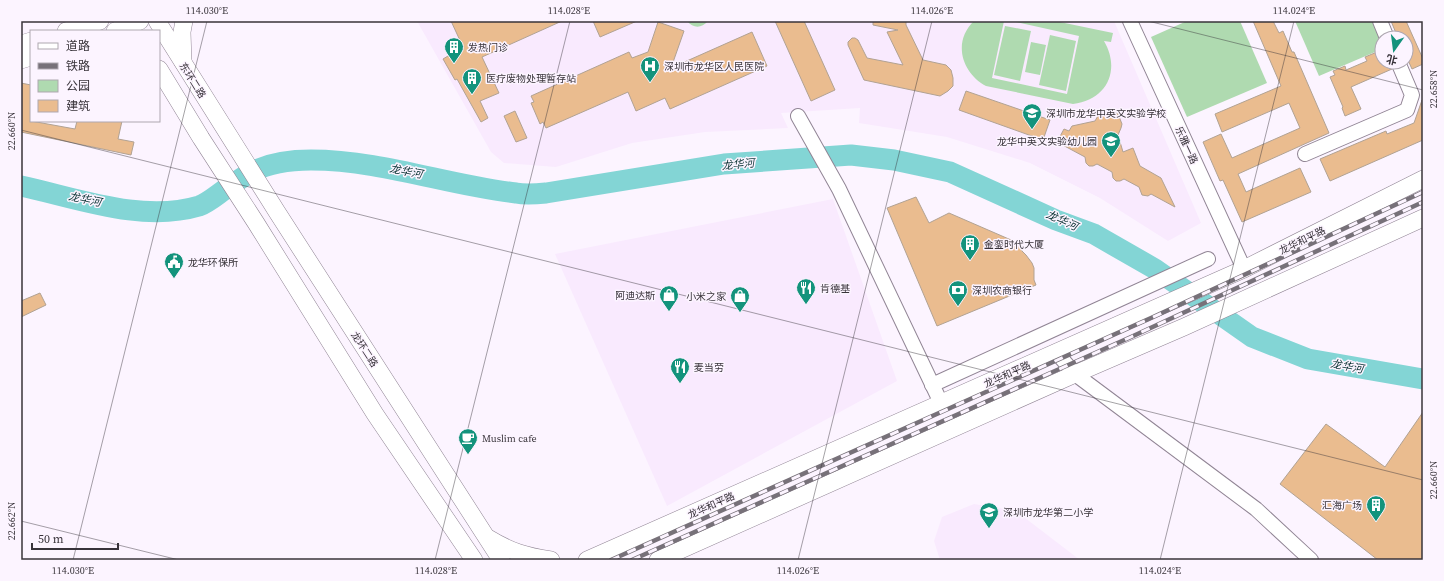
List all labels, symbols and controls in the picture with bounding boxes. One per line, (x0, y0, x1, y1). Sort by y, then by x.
text: 114.030°E (186, 4, 228, 17)
text: 114.028°E (548, 4, 590, 17)
text: 114.026°E (911, 4, 953, 17)
text: 114.024°E (1273, 4, 1315, 17)
legend (30, 30, 160, 122)
north arrow (1374, 30, 1414, 70)
building icon: 发热门诊 (443, 36, 465, 64)
text: 道路 (66, 38, 90, 54)
place label: 发热门诊 (468, 41, 508, 54)
text: 北 (1385, 51, 1399, 68)
hospital icon: 深圳市龙华区人民医院 (639, 55, 661, 83)
text: 铁路 (66, 58, 90, 74)
street label: 东环二路 (176, 60, 209, 101)
place label: 深圳市龙华区人民医院 (664, 60, 764, 73)
building icon: 医疗废物处理暂存站 (461, 67, 483, 95)
text: 22.658°N (1427, 70, 1440, 108)
place label: 医疗废物处理暂存站 (486, 72, 576, 85)
text: 公园 (66, 78, 90, 94)
text: 建筑 (66, 98, 90, 114)
school or university icon: 深圳市龙华中英文实验学校 (1021, 102, 1043, 130)
place label: 深圳市龙华中英文实验学校 (1046, 107, 1166, 120)
text: 22.660°N (5, 112, 18, 150)
street label: 乐雅一路 (1172, 124, 1201, 166)
school or university icon: 龙华中英文实验幼儿园 (1100, 130, 1122, 158)
place label: 龙华中英文实验幼儿园 (997, 135, 1097, 148)
water label: 龙华河 (721, 155, 757, 173)
water label: 龙华河 (388, 161, 425, 182)
water label: 龙华河 (67, 189, 105, 211)
water label: 龙华河 (1044, 207, 1082, 235)
street label: 龙华和平路 (1277, 224, 1328, 257)
building icon: 金銮时代大厦 (959, 233, 981, 261)
place label: 金銮时代大厦 (984, 238, 1044, 251)
public building icon: 龙华环保所 (163, 251, 185, 279)
place label: 龙华环保所 (188, 256, 238, 269)
restaurant icon: 肯德基 (795, 277, 817, 305)
bank icon: 深圳农商银行 (947, 279, 969, 307)
place label: 肯德基 (820, 282, 850, 295)
shop icon: 阿迪达斯 (658, 284, 680, 312)
place label: 深圳农商银行 (972, 284, 1032, 297)
shop icon: 小米之家 (729, 285, 751, 313)
place label: 阿迪达斯 (615, 289, 655, 302)
place label: 小米之家 (686, 290, 727, 303)
street label: 龙环二路 (348, 329, 381, 370)
restaurant icon: 麦当劳 (669, 356, 691, 384)
water label: 龙华河 (1329, 356, 1366, 377)
street label: 龙华和平路 (982, 358, 1033, 391)
place label: 麦当劳 (694, 361, 724, 374)
cafe icon: Muslim cafe (457, 427, 479, 455)
place label: Muslim cafe (482, 432, 537, 445)
text: 22.660°N (1427, 461, 1440, 499)
street label: 龙华和平路 (686, 489, 737, 522)
building icon: 汇海广场 (1365, 494, 1387, 522)
place label: 汇海广场 (1322, 499, 1362, 512)
school or university icon: 深圳市龙华第二小学 (978, 501, 1000, 529)
text: 22.662°N (5, 502, 18, 540)
place label: 深圳市龙华第二小学 (1003, 506, 1093, 519)
scale bar (32, 525, 118, 551)
text: 50 m (38, 531, 64, 547)
text: 114.030°E (52, 564, 94, 577)
text: 114.028°E (415, 564, 457, 577)
text: 114.026°E (777, 564, 819, 577)
text: 114.024°E (1139, 564, 1181, 577)

